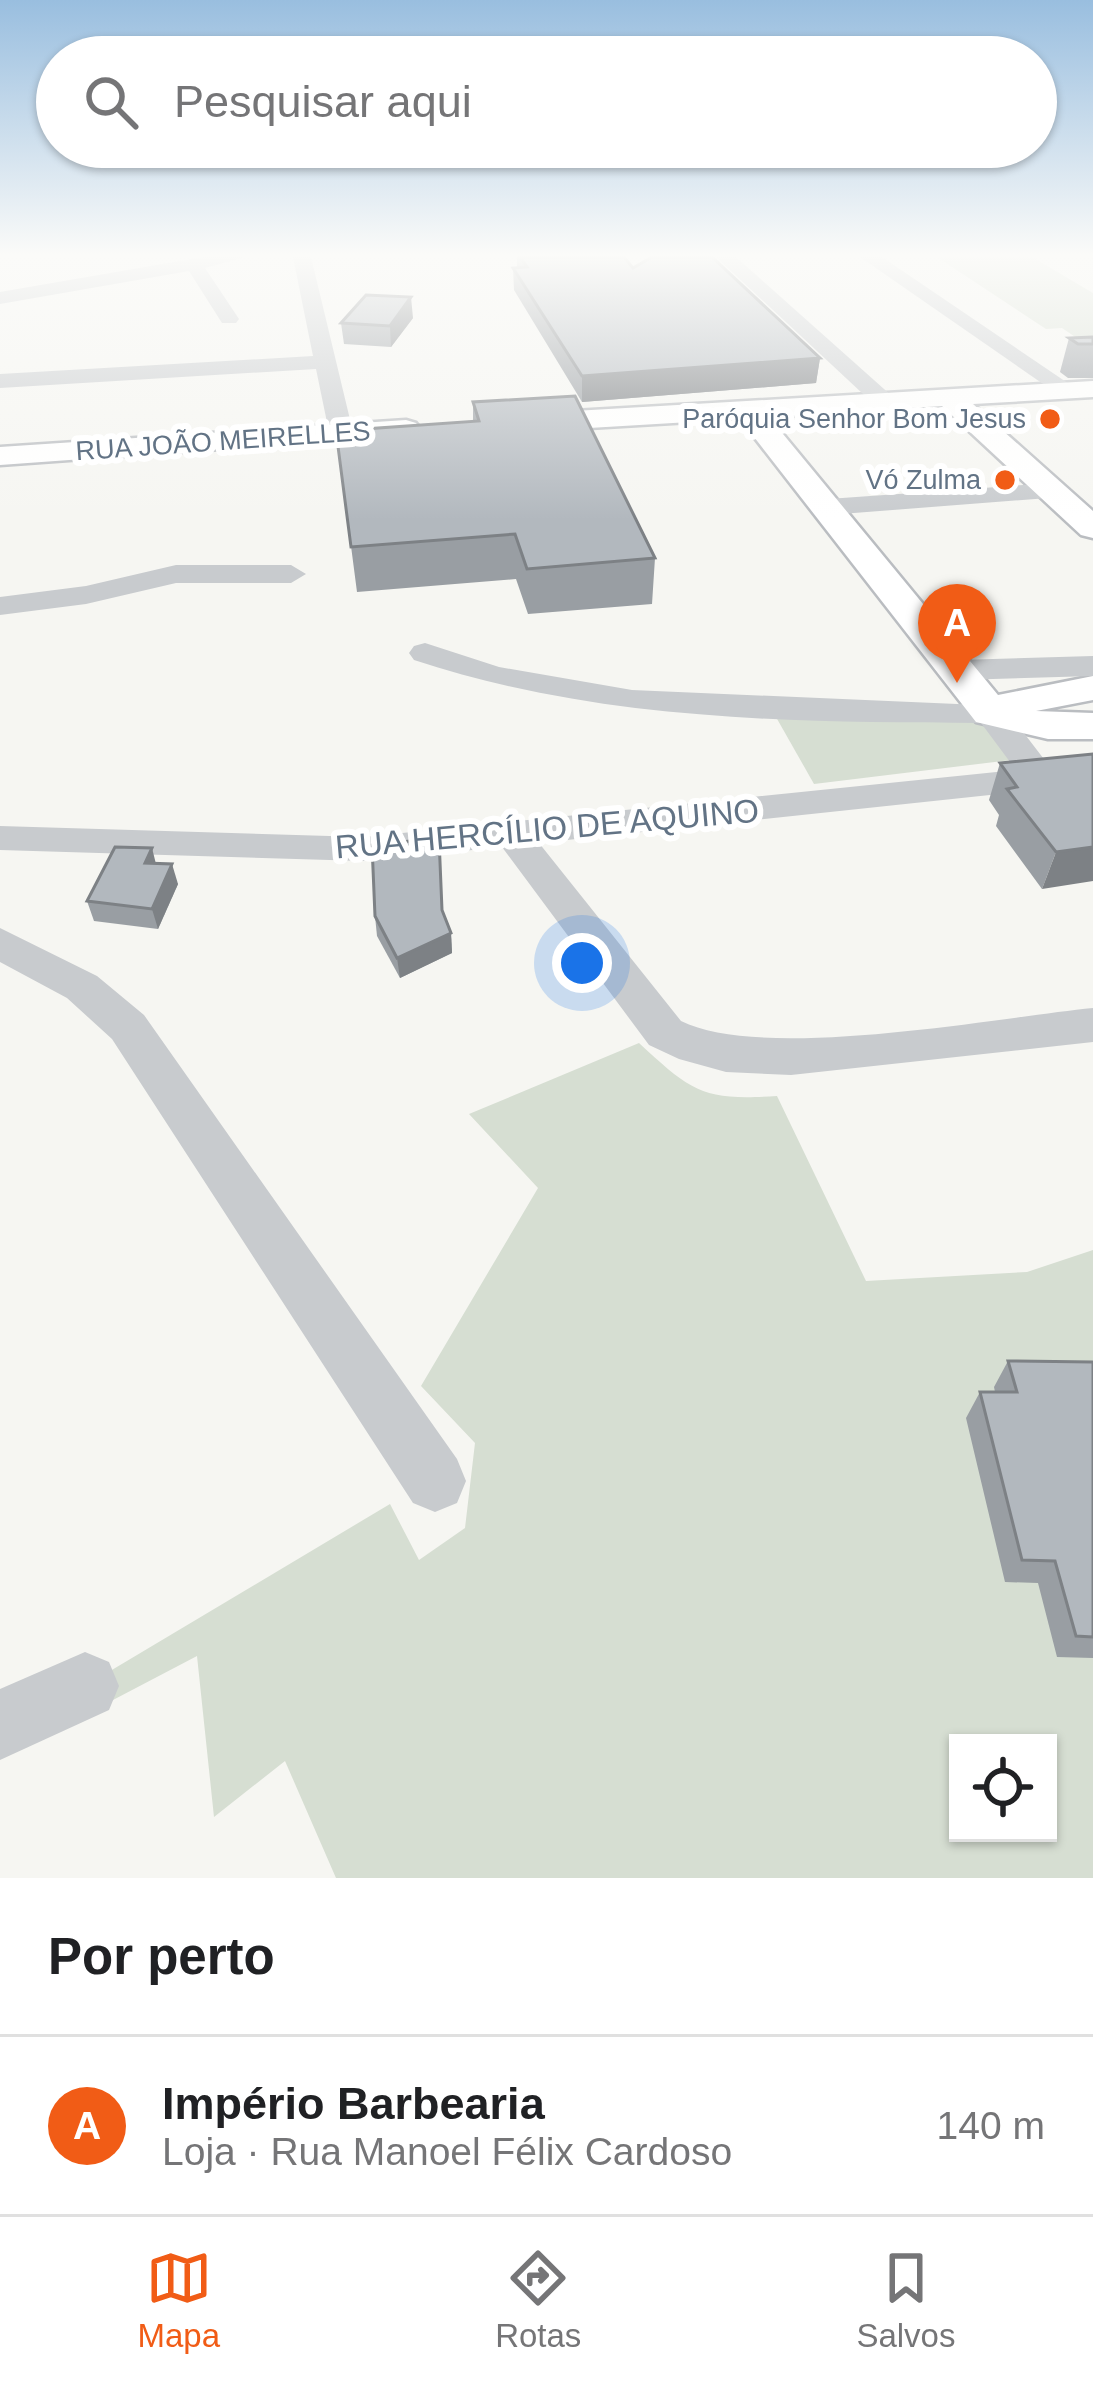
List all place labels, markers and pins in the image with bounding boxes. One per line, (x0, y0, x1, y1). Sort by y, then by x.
place label: Paróquia Senhor Bom Jesus (682, 404, 1026, 434)
marker: Paróquia Senhor Bom Jesus (1037, 406, 1063, 432)
place label: Vó Zulma (865, 465, 982, 495)
marker: Vó Zulma (992, 467, 1018, 493)
pin: A (918, 584, 996, 683)

